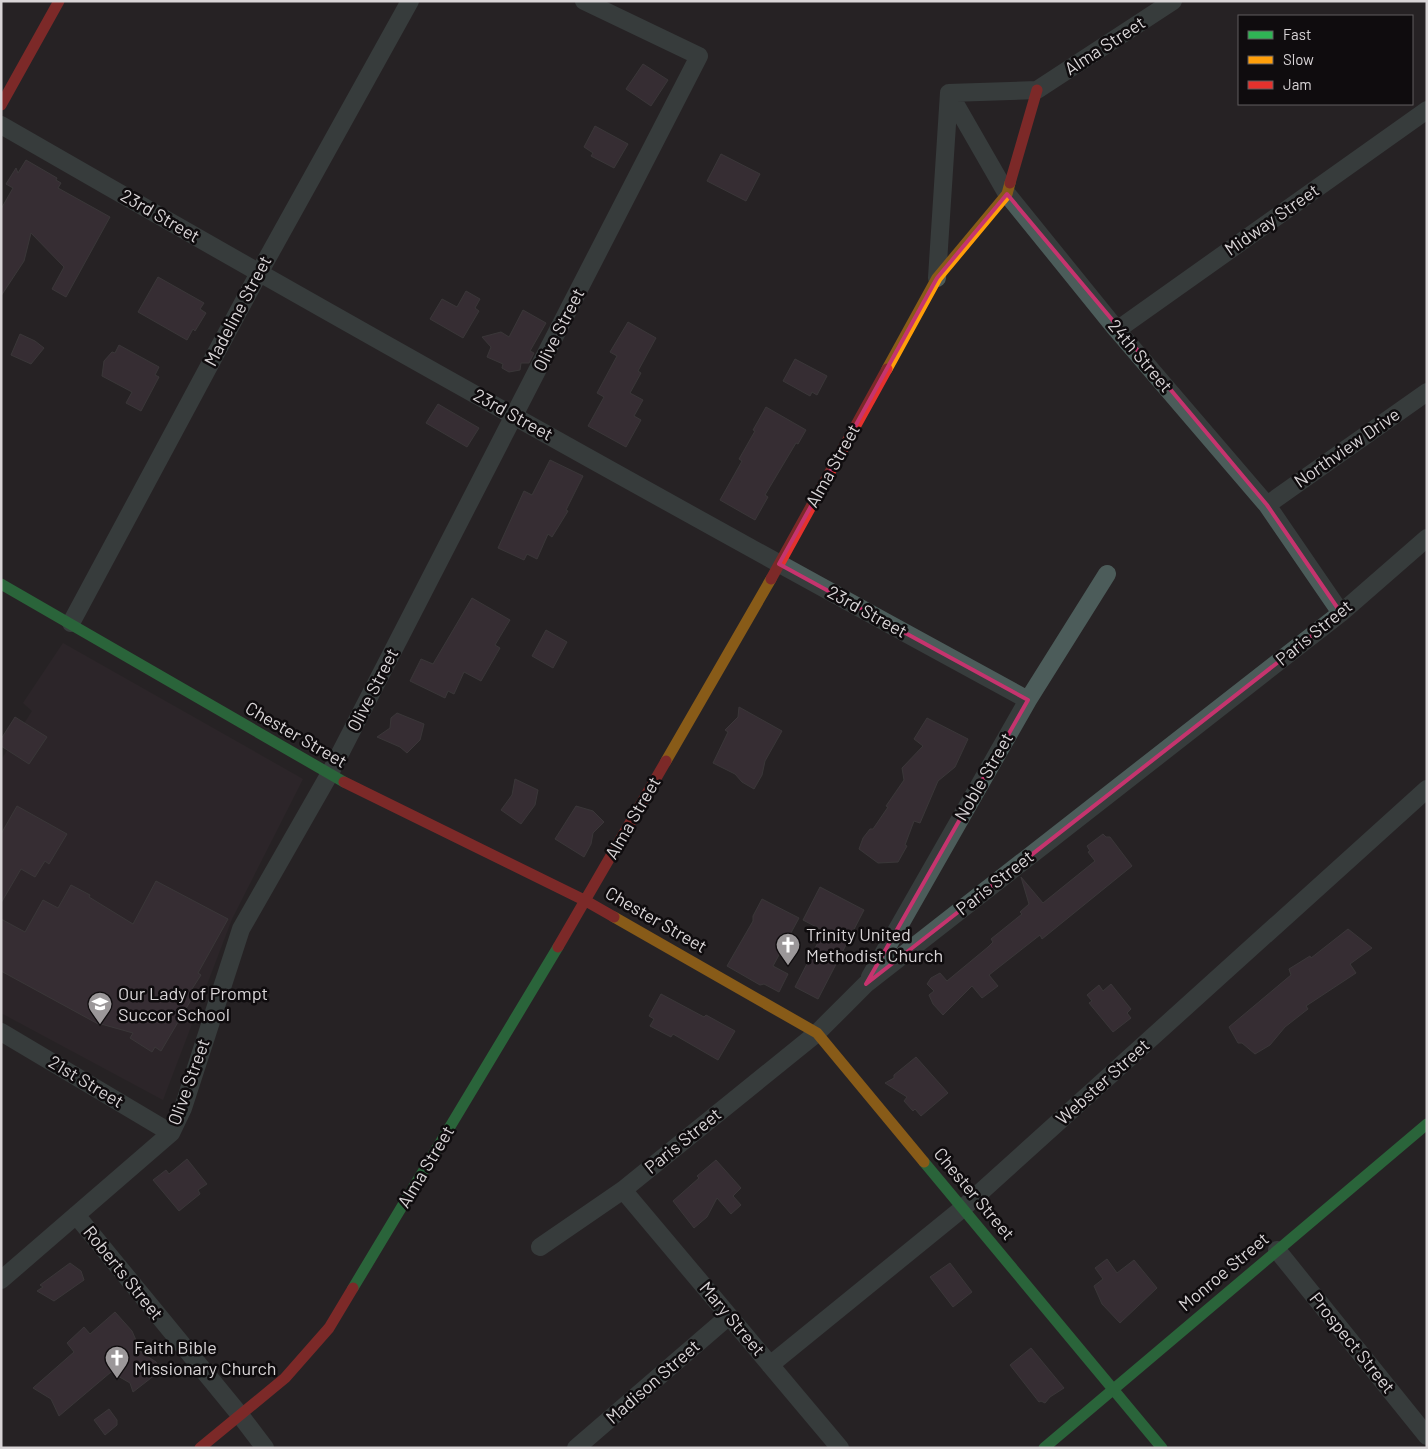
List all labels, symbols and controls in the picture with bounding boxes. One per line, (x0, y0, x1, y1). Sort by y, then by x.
street label: Alma Street (1060, 11, 1149, 79)
legend (1238, 15, 1413, 105)
text: Fast (1283, 25, 1311, 43)
text: Slow (1283, 50, 1314, 68)
text: Jam (1283, 75, 1312, 93)
street label: Midway Street (1220, 179, 1323, 260)
street label: 23rd Street (117, 184, 204, 247)
street label: Madeline Street (199, 251, 276, 370)
street label: Olive Street (528, 284, 588, 375)
street label: 24th Street (1104, 314, 1178, 396)
street label: 23rd Street (470, 383, 557, 445)
street label: Northview Drive (1289, 403, 1404, 492)
street label: Alma Street (800, 420, 864, 511)
street label: 23rd Street (824, 580, 911, 642)
street label: Paris Street (1271, 595, 1356, 670)
street label: Olive Street (342, 644, 402, 735)
street label: Chester Street (242, 696, 351, 772)
street label: Noble Street (949, 728, 1017, 825)
street label: Alma Street (600, 772, 665, 863)
street label: Paris Street (951, 845, 1038, 919)
street label: Chester Street (602, 881, 711, 957)
place label: Trinity United Methodist Church (806, 923, 943, 966)
church icon: Trinity United Methodist Church (775, 932, 801, 966)
place label: Our Lady of Prompt Succor School (118, 982, 268, 1025)
school or university icon: Our Lady of Prompt Succor School (87, 991, 113, 1025)
street label: Webster Street (1051, 1034, 1154, 1129)
street label: Olive Street (162, 1035, 214, 1128)
street label: 21st Street (45, 1050, 128, 1112)
street label: Paris Street (640, 1103, 725, 1178)
street label: Alma Street (392, 1121, 458, 1212)
street label: Chester Street (930, 1143, 1020, 1244)
street label: Roberts Street (79, 1221, 168, 1324)
street label: Monroe Street (1174, 1227, 1273, 1315)
street label: Mary Street (695, 1277, 770, 1360)
street label: Prospect Street (1305, 1287, 1400, 1397)
street label: Madison Street (601, 1334, 704, 1428)
place label: Faith Bible Missionary Church (134, 1336, 277, 1379)
church icon: Faith Bible Missionary Church (104, 1345, 130, 1379)

